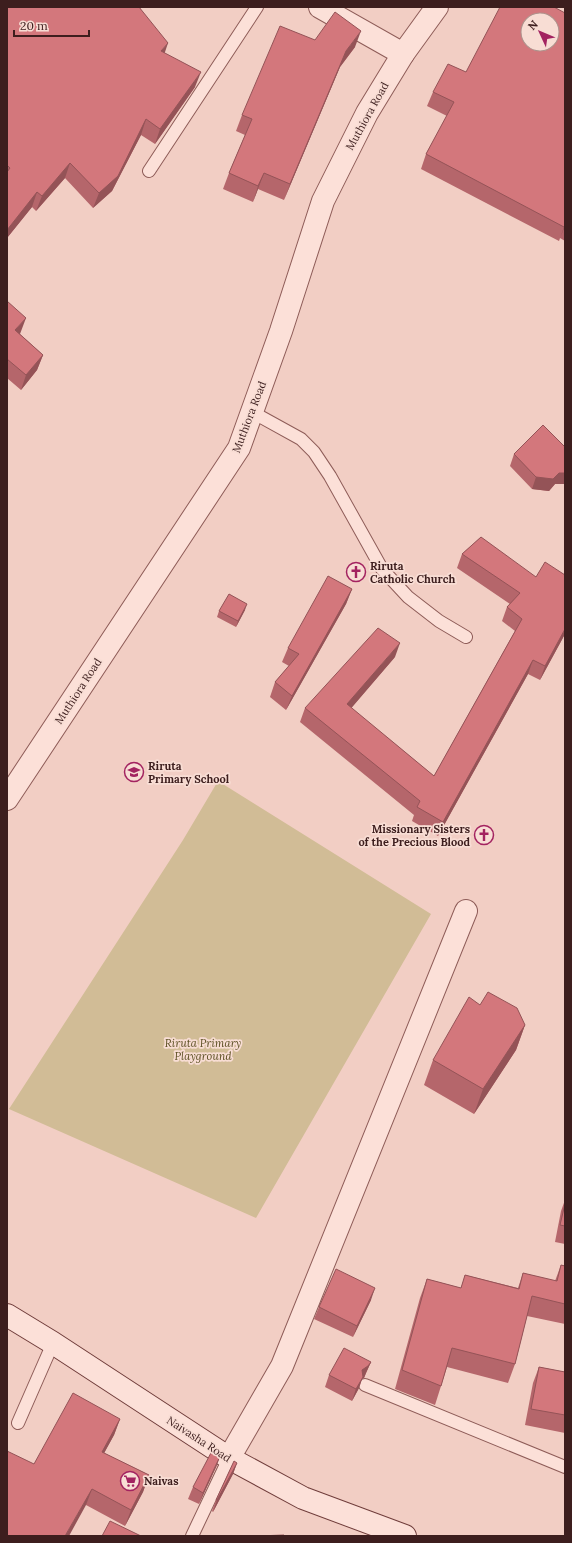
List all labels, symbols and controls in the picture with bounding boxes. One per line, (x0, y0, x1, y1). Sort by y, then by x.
scale bar (14, 12, 89, 38)
north arrow (520, 12, 560, 52)
text: N (525, 17, 541, 33)
text: 20 m (20, 18, 48, 33)
street label: Muthiora Road (343, 79, 392, 153)
street label: Muthiora Road (229, 379, 269, 455)
place label: Riruta Catholic Church (370, 559, 455, 586)
church icon: Riruta Catholic Church (345, 561, 367, 583)
street label: Muthiora Road (51, 655, 105, 727)
place label: Riruta Primary School (148, 759, 230, 786)
school or university icon: Riruta Primary School (123, 761, 145, 783)
place label: Missionary Sisters of the Precious Blood (358, 822, 470, 849)
church icon: Missionary Sisters of the Precious Blood (473, 824, 495, 846)
park label: Riruta Primary Playground (165, 1036, 242, 1063)
street label: Naivasha Road (164, 1413, 234, 1465)
supermarket icon: Naivas (119, 1470, 141, 1492)
place label: Naivas (144, 1474, 178, 1488)

